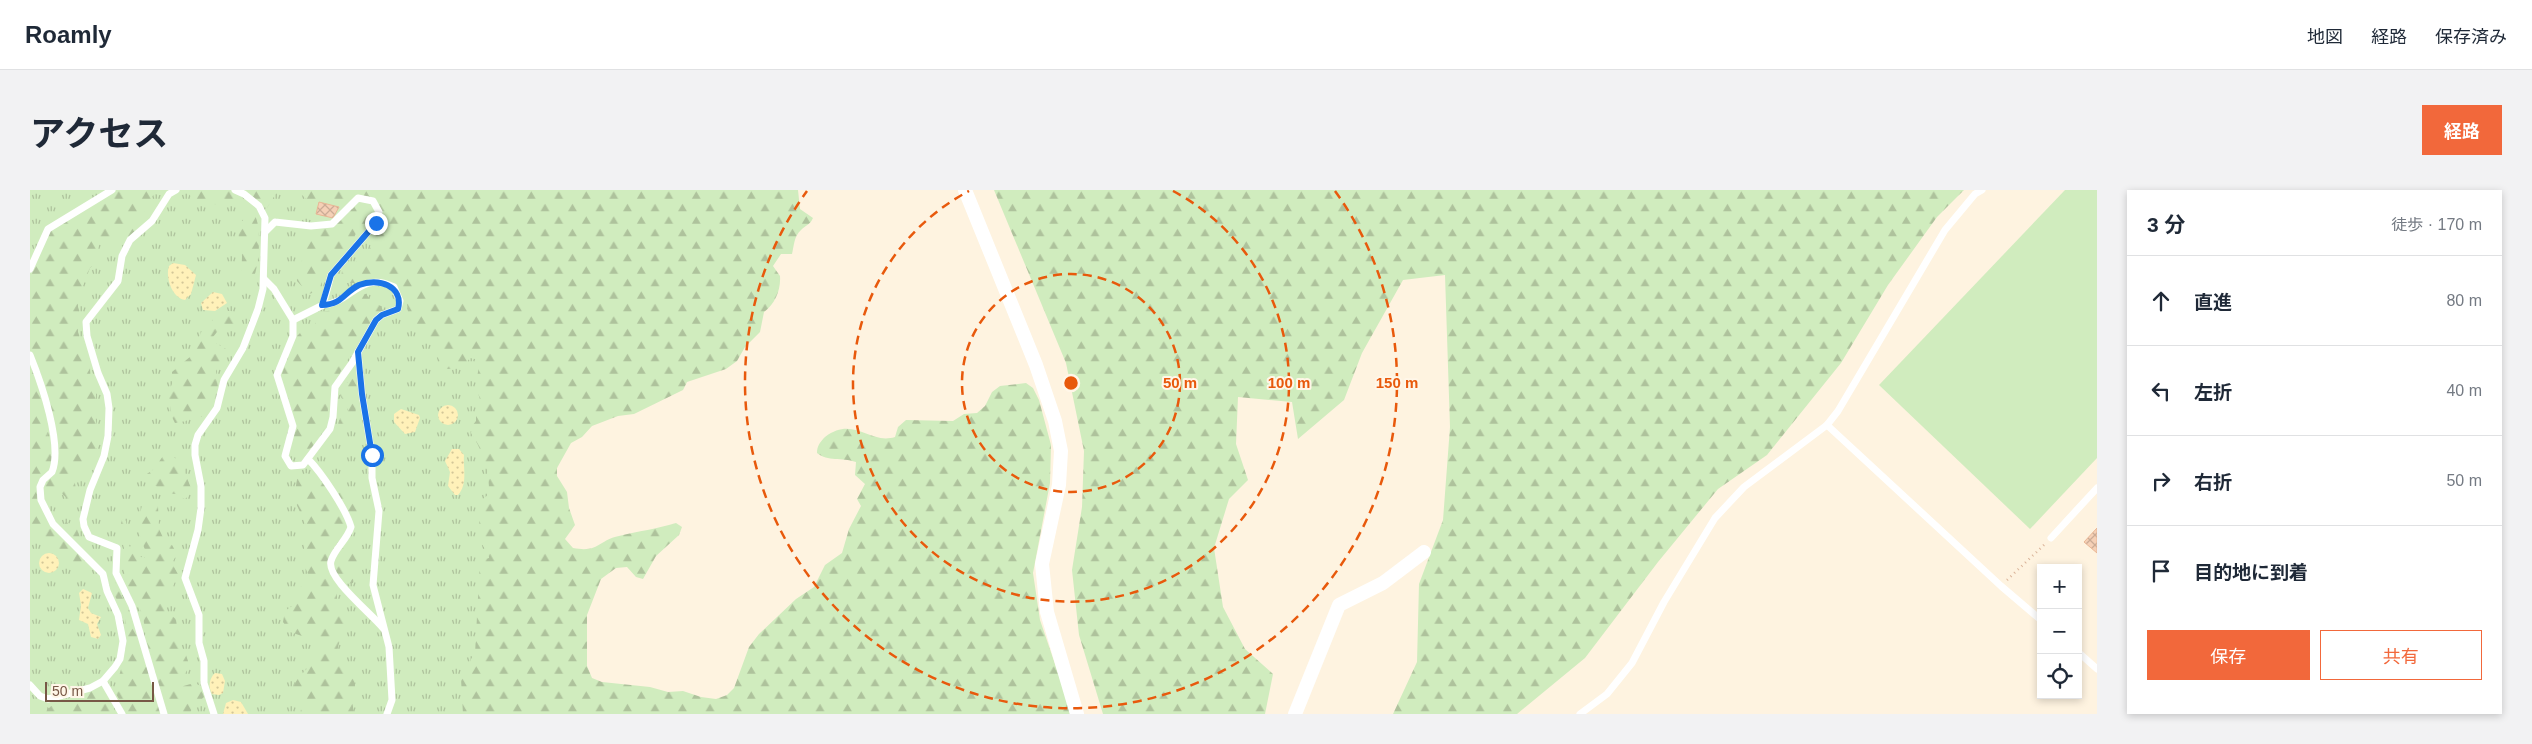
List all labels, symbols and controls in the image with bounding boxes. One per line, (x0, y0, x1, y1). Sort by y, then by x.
text: Roamly (25, 21, 112, 48)
text: 地図 (2307, 27, 2343, 47)
text: 経路 (2371, 27, 2407, 47)
text: 保存済み (2435, 27, 2507, 47)
button: 経路 (2422, 105, 2502, 155)
text: アクセス (30, 114, 168, 153)
route end (365, 212, 388, 235)
text: 3 分 (2147, 213, 2186, 236)
text: 徒歩 · 170 m (2391, 216, 2482, 233)
icon: ahead (2147, 287, 2175, 315)
text: 直進 (2194, 292, 2232, 313)
text: 80 m (2446, 292, 2482, 309)
centre of rings (1062, 374, 1080, 392)
text: 50 m (1163, 374, 1197, 391)
text: 100 m (1268, 374, 1310, 391)
text: 150 m (1376, 374, 1418, 391)
icon: left (2147, 377, 2175, 405)
text: 左折 (2194, 382, 2232, 403)
text: 40 m (2446, 382, 2482, 399)
route start (361, 444, 384, 467)
icon: right (2147, 467, 2175, 495)
text: 右折 (2194, 472, 2232, 493)
text: 50 m (2446, 472, 2482, 489)
icon: arrive (2147, 557, 2175, 585)
text: 目的地に到着 (2194, 562, 2308, 583)
map controls (2037, 564, 2082, 699)
button: + (2037, 564, 2082, 609)
button: − (2037, 609, 2082, 654)
button: 保存 (2147, 630, 2310, 680)
button: 共有 (2320, 630, 2482, 680)
button: locate (2037, 654, 2082, 699)
scale bar (45, 679, 154, 702)
text: 50 m (52, 683, 83, 699)

